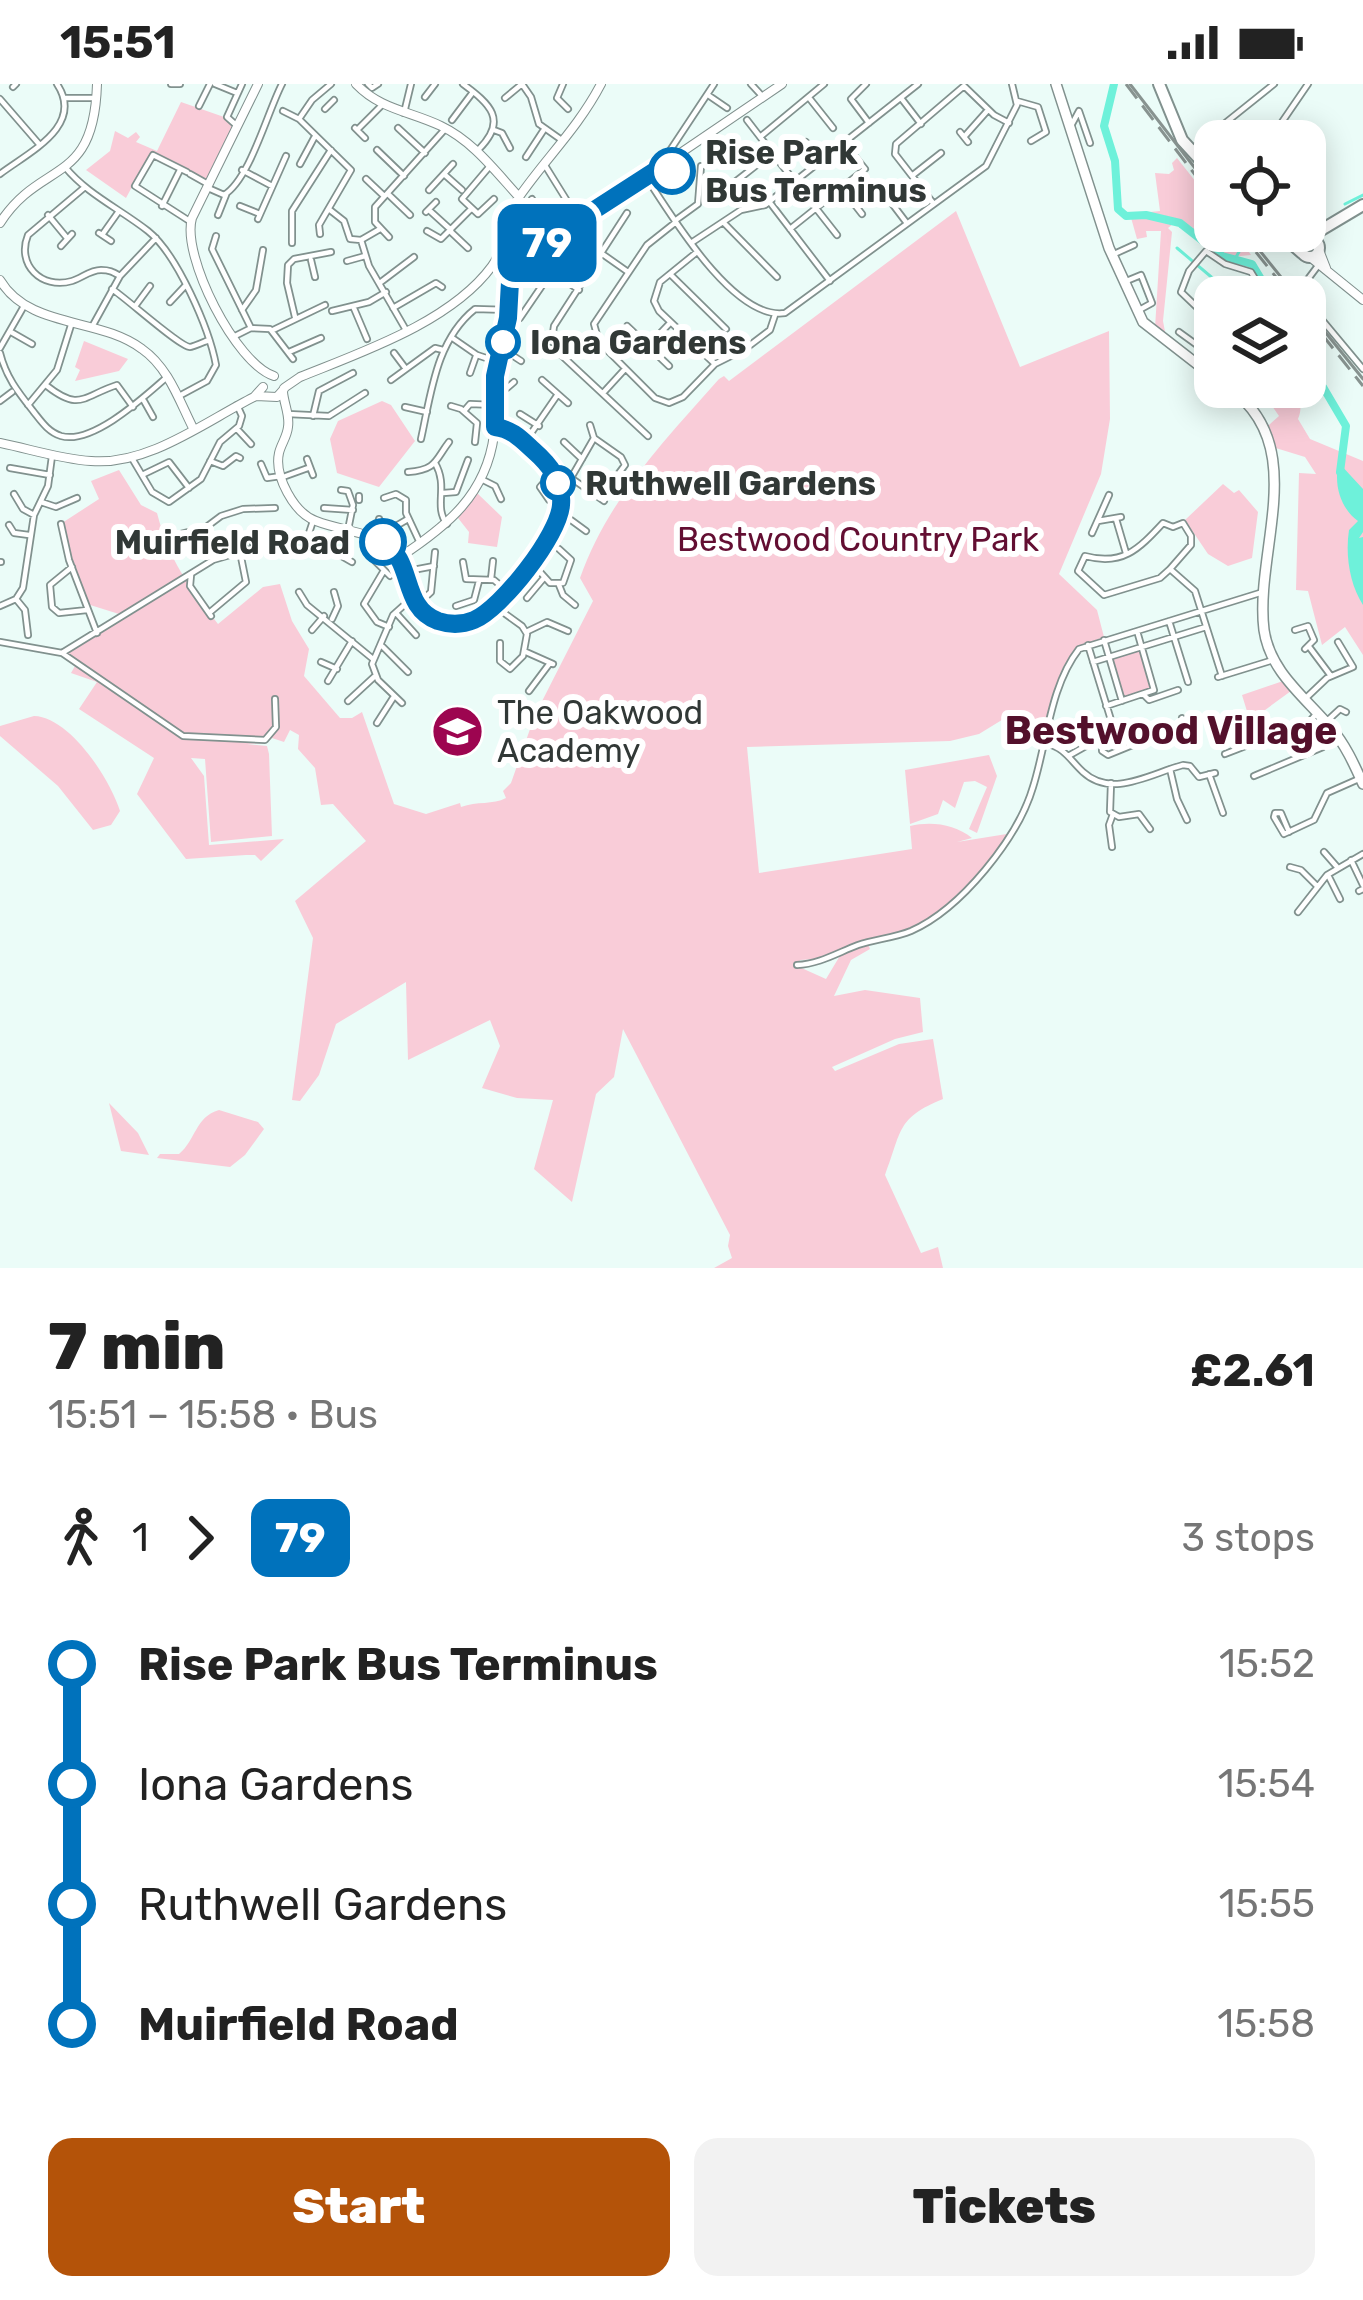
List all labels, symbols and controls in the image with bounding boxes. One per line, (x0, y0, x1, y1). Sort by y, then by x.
text: 15:51 (60, 16, 176, 69)
map controls (1194, 120, 1326, 408)
button: locate (1194, 120, 1326, 252)
place label: Rise Park Bus Terminus (705, 133, 927, 210)
marker: Rise Park Bus Terminus (650, 149, 694, 193)
line badge: 79 (493, 204, 601, 282)
text: 79 (522, 218, 573, 268)
button: layers (1194, 276, 1326, 408)
place label: Iona Gardens (530, 323, 747, 362)
marker: Iona Gardens (487, 326, 519, 358)
place label: Ruthwell Gardens (585, 464, 876, 503)
marker: Ruthwell Gardens (542, 467, 574, 499)
marker: Muirfield Road (361, 520, 405, 564)
park label: Bestwood Country Park (677, 520, 1039, 559)
place label: Muirfield Road (115, 523, 350, 562)
place label: The Oakwood Academy (497, 693, 703, 770)
school or university icon: The Oakwood Academy (430, 703, 486, 759)
district label: Bestwood Village (1005, 708, 1337, 754)
text: 7 min (48, 1307, 225, 1386)
text: £2.61 (1190, 1344, 1315, 1397)
text: 15:51 – 15:58 · Bus (48, 1392, 378, 1438)
icon: walk (48, 1505, 114, 1571)
icon: forward (167, 1505, 233, 1571)
text: 79 (275, 1513, 326, 1563)
text: 1 (132, 1515, 149, 1561)
text: 3 stops (1181, 1515, 1315, 1561)
text: Rise Park Bus Terminus (138, 1638, 658, 1691)
text: 15:52 (1219, 1641, 1315, 1687)
text: Iona Gardens (138, 1758, 414, 1811)
text: 15:54 (1218, 1761, 1315, 1807)
text: Ruthwell Gardens (138, 1878, 507, 1931)
text: 15:55 (1219, 1881, 1315, 1927)
text: Muirfield Road (138, 1998, 459, 2051)
text: 15:58 (1217, 2001, 1315, 2047)
button: Start (48, 2138, 670, 2276)
button: Tickets (694, 2138, 1315, 2276)

